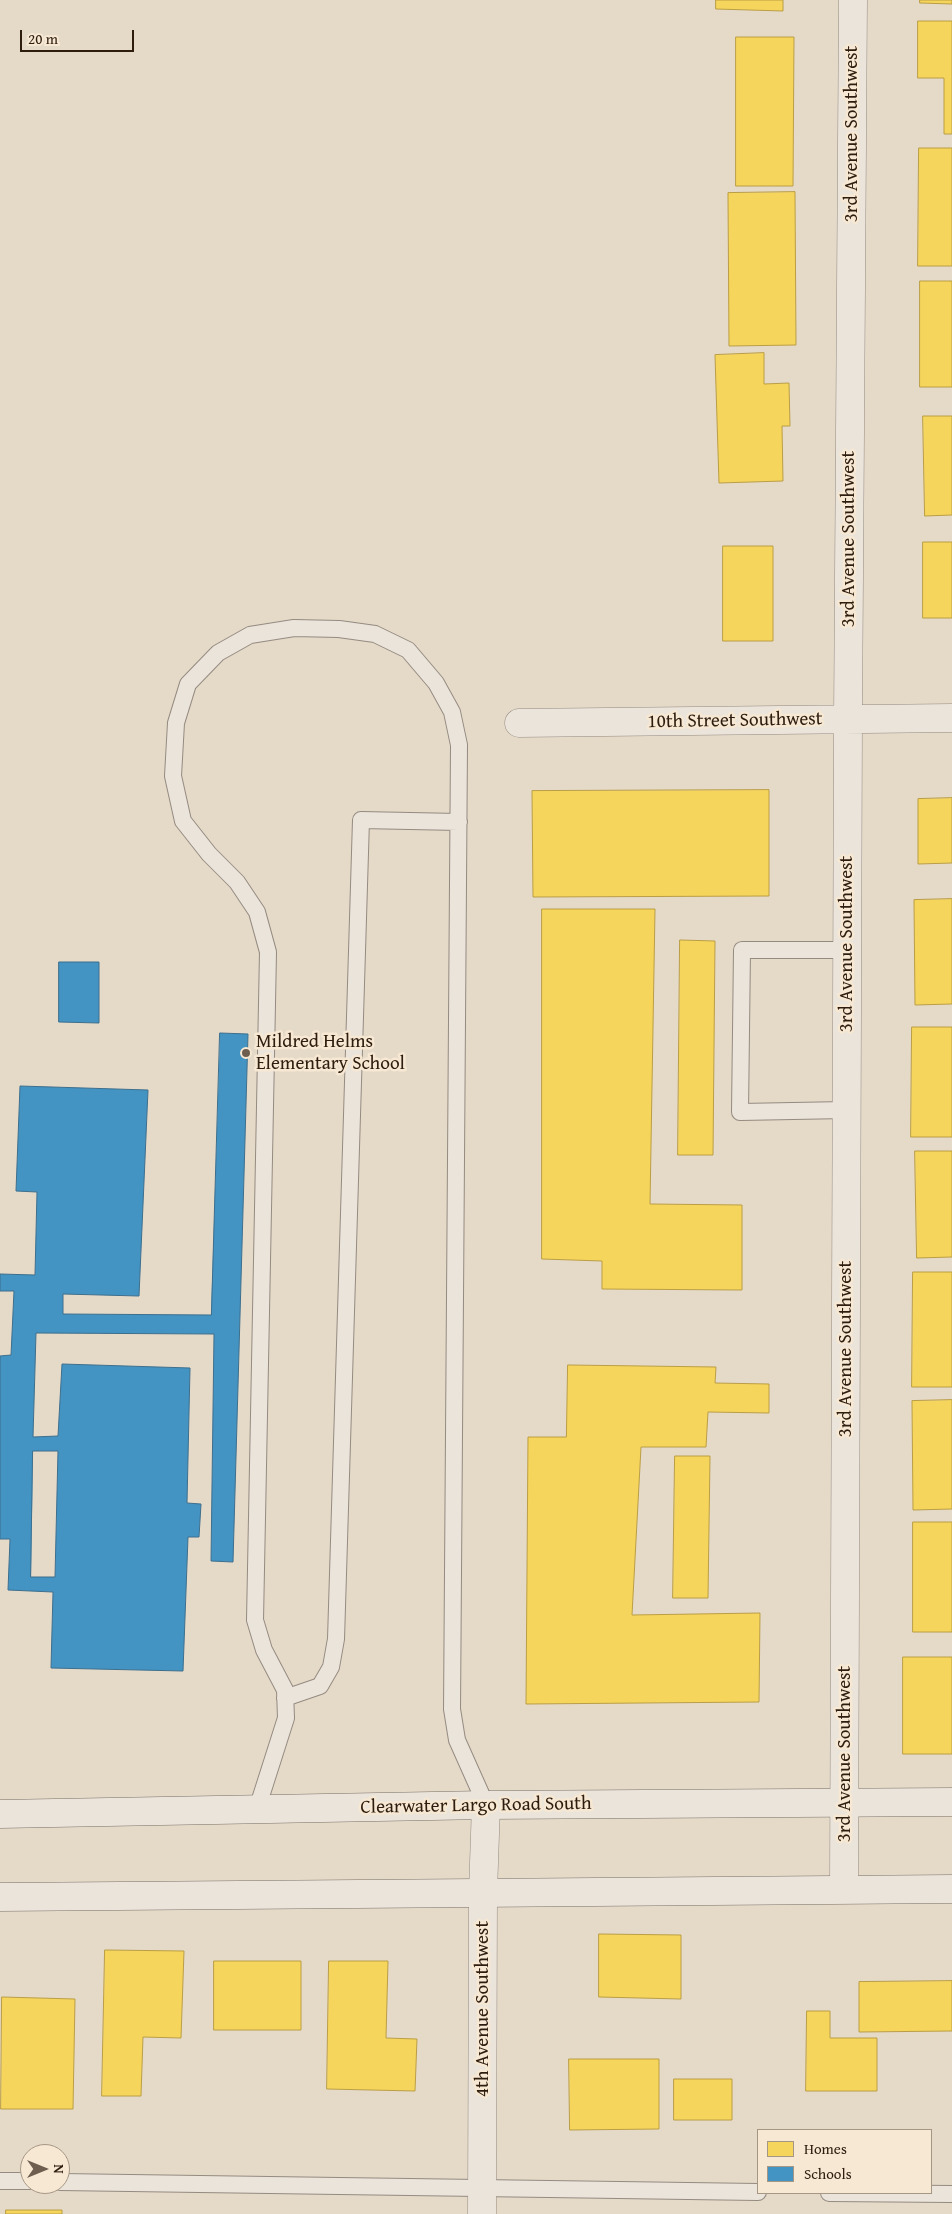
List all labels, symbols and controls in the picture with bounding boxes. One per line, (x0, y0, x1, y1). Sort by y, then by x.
scale bar (22, 20, 136, 52)
text: 20 m (28, 28, 58, 49)
street label: 3rd Avenue Southwest (841, 46, 863, 222)
street label: 3rd Avenue Southwest (838, 451, 860, 627)
street label: 10th Street Southwest (647, 708, 823, 734)
street label: 3rd Avenue Southwest (836, 856, 858, 1032)
place label: Mildred Helms Elementary School (256, 1031, 405, 1075)
marker: Mildred Helms Elementary School (240, 1047, 252, 1059)
street label: 3rd Avenue Southwest (835, 1261, 857, 1437)
street label: 3rd Avenue Southwest (834, 1666, 856, 1842)
street label: Clearwater Largo Road South (360, 1793, 592, 1819)
street label: 4th Avenue Southwest (472, 1921, 494, 2097)
legend (757, 2129, 932, 2194)
text: Homes (804, 2138, 847, 2159)
north arrow (20, 2144, 70, 2194)
text: Schools (804, 2163, 852, 2184)
text: N (49, 2164, 69, 2174)

